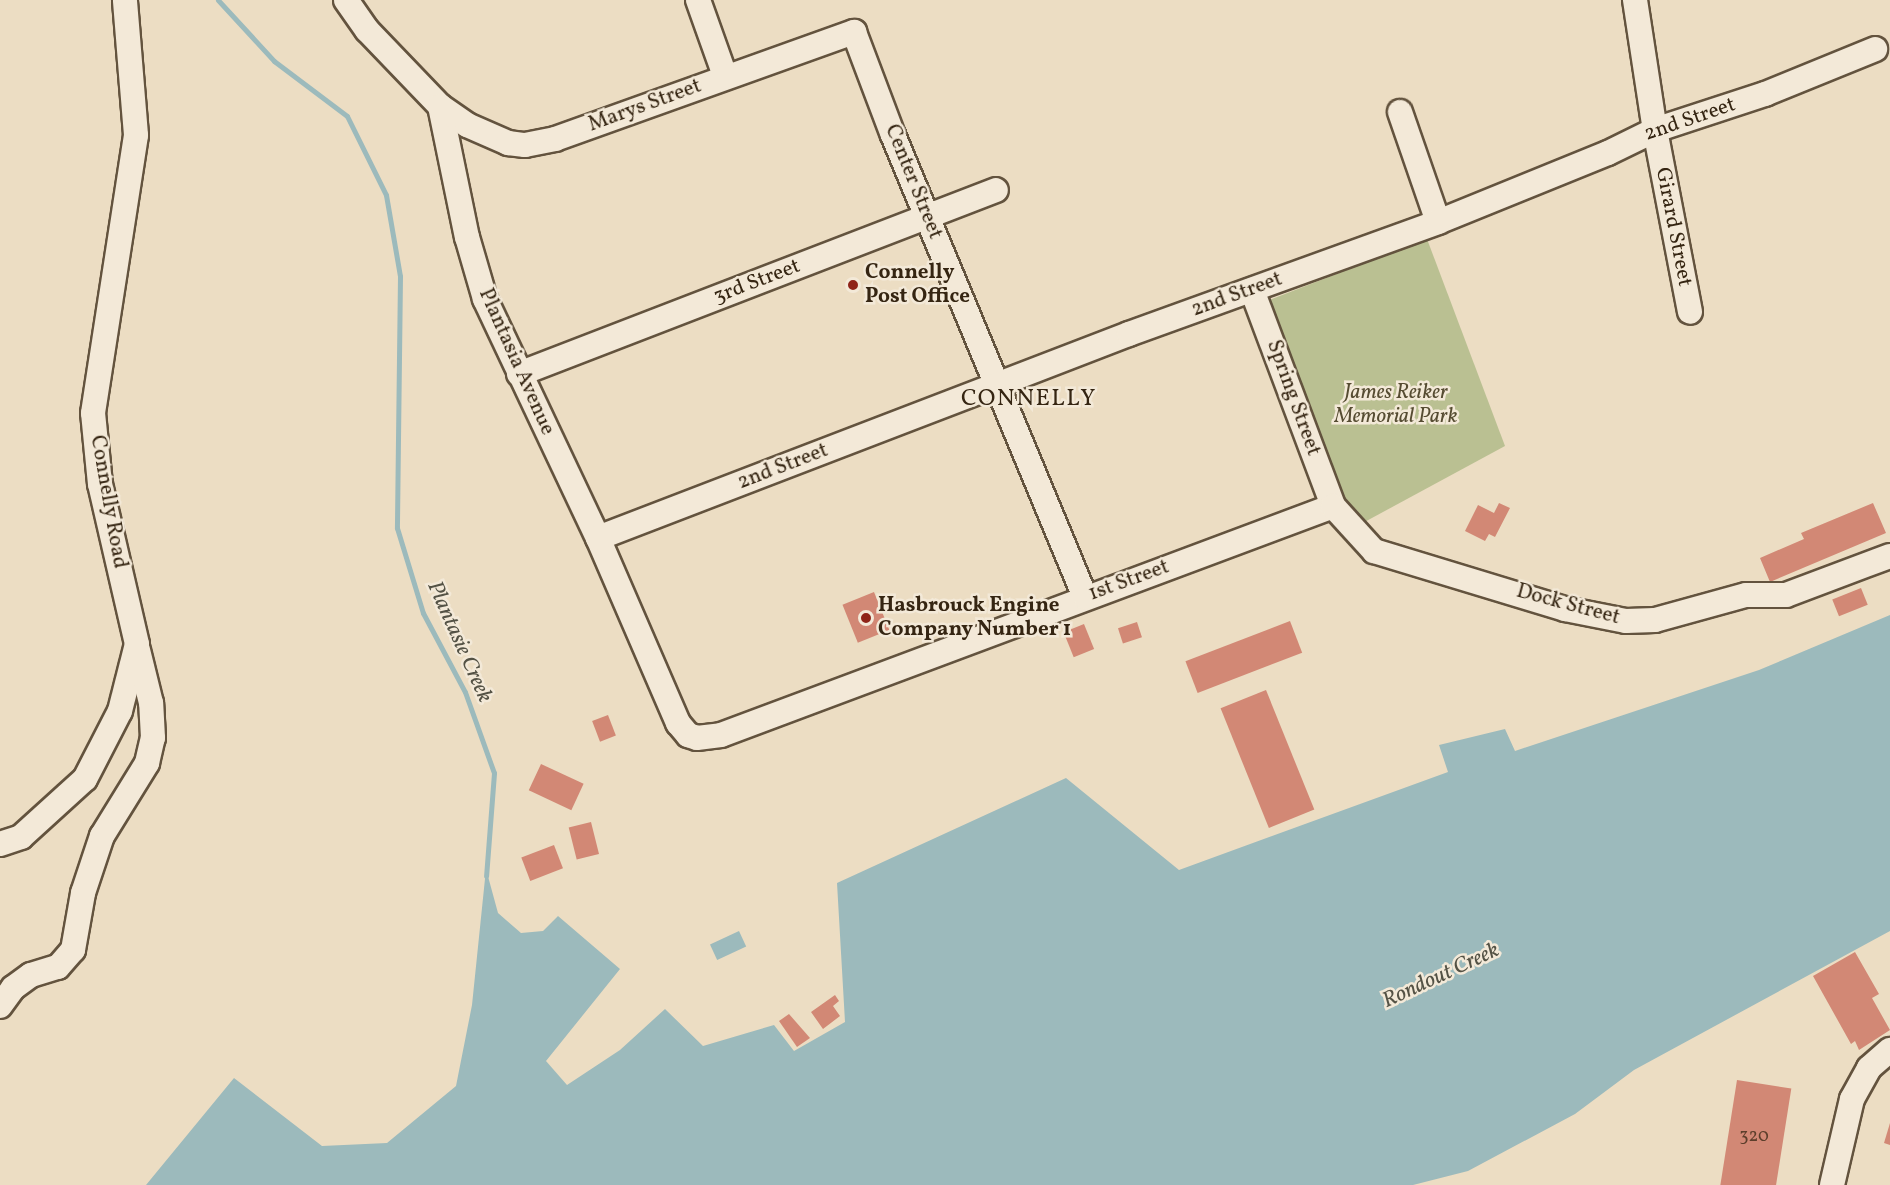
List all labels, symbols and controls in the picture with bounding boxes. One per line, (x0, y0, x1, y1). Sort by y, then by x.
street label: Marys Street (585, 74, 705, 138)
street label: 2nd Street (1641, 93, 1739, 147)
street label: Center Street (879, 121, 947, 243)
street label: Girard Street (1649, 165, 1697, 289)
street label: 3rd Street (710, 254, 804, 310)
place label: Connelly Post Office (865, 260, 970, 310)
street label: 2nd Street (1188, 267, 1286, 323)
marker: Connelly Post Office (846, 278, 860, 292)
street label: Plantasia Avenue (472, 285, 560, 439)
street label: Spring Street (1260, 337, 1326, 459)
park label: James Reiker Memorial Park (1335, 380, 1457, 430)
district label: CONNELLY (961, 386, 1097, 414)
street label: Connelly Road (84, 433, 132, 571)
street label: 2nd Street (734, 438, 832, 496)
street label: 1st Street (1085, 555, 1173, 607)
water label: Plantasie Creek (420, 577, 498, 707)
street label: Dock Street (1514, 579, 1622, 631)
place label: Hasbrouck Engine Company Number 1 (878, 593, 1072, 643)
marker: Hasbrouck Engine Company Number 1 (859, 611, 873, 625)
water label: Rondout Creek (1378, 937, 1504, 1015)
house number: 320 (1739, 1126, 1769, 1148)

